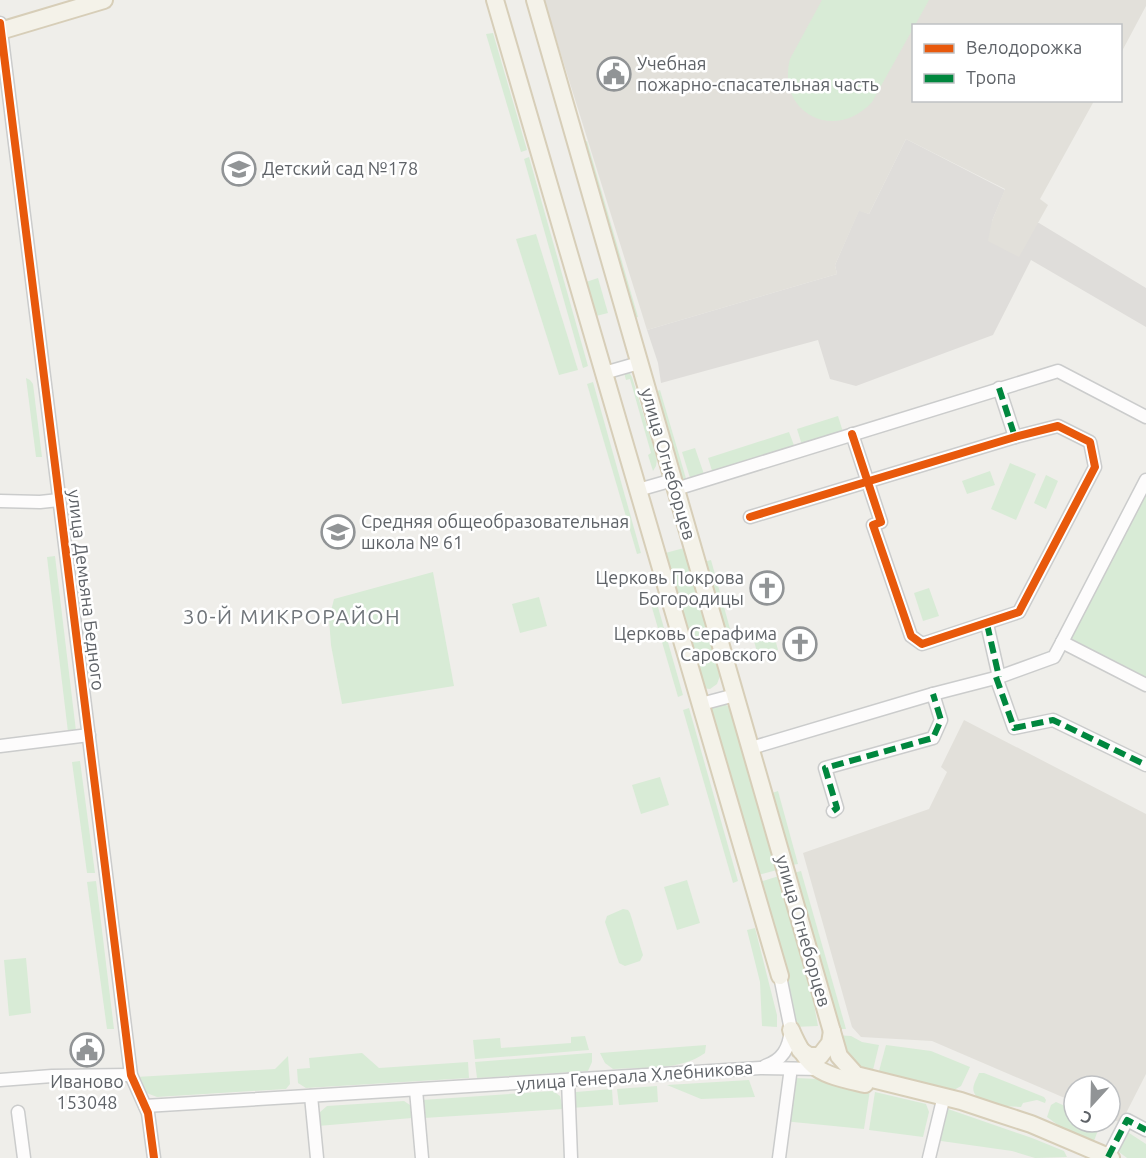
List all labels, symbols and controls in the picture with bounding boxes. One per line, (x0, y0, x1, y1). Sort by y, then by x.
legend (912, 24, 1122, 102)
text: Велодорожка (966, 37, 1082, 57)
place label: Учебная пожарно-спасательная часть (637, 53, 879, 94)
public building icon: Учебная пожарно-спасательная часть (596, 56, 632, 92)
text: Тропа (966, 67, 1016, 87)
school or university icon: Детский сад №178 (221, 151, 257, 187)
place label: Детский сад №178 (262, 158, 418, 178)
street label: улица Огнеборцев (638, 386, 700, 542)
street label: улица Демьяна Бедного (65, 488, 109, 691)
place label: Средняя общеобразовательная школа № 61 (361, 511, 629, 552)
school or university icon: Средняя общеобразовательная школа № 61 (320, 514, 356, 550)
place label: Церковь Покрова Богородицы (596, 567, 744, 608)
church icon: Церковь Покрова Богородицы (749, 570, 785, 606)
district label: 30-Й МИКРОРАЙОН (183, 604, 401, 628)
place label: Церковь Серафима Саровского (614, 623, 777, 664)
church icon: Церковь Серафима Саровского (782, 626, 818, 662)
street label: улица Огнеборцев (773, 853, 835, 1009)
public building icon: Иваново 153048 (69, 1032, 105, 1068)
street label: улица Генерала Хлебникова (516, 1057, 754, 1093)
place label: Иваново 153048 (50, 1071, 124, 1112)
north arrow (1062, 1074, 1122, 1134)
text: С (1078, 1108, 1094, 1128)

